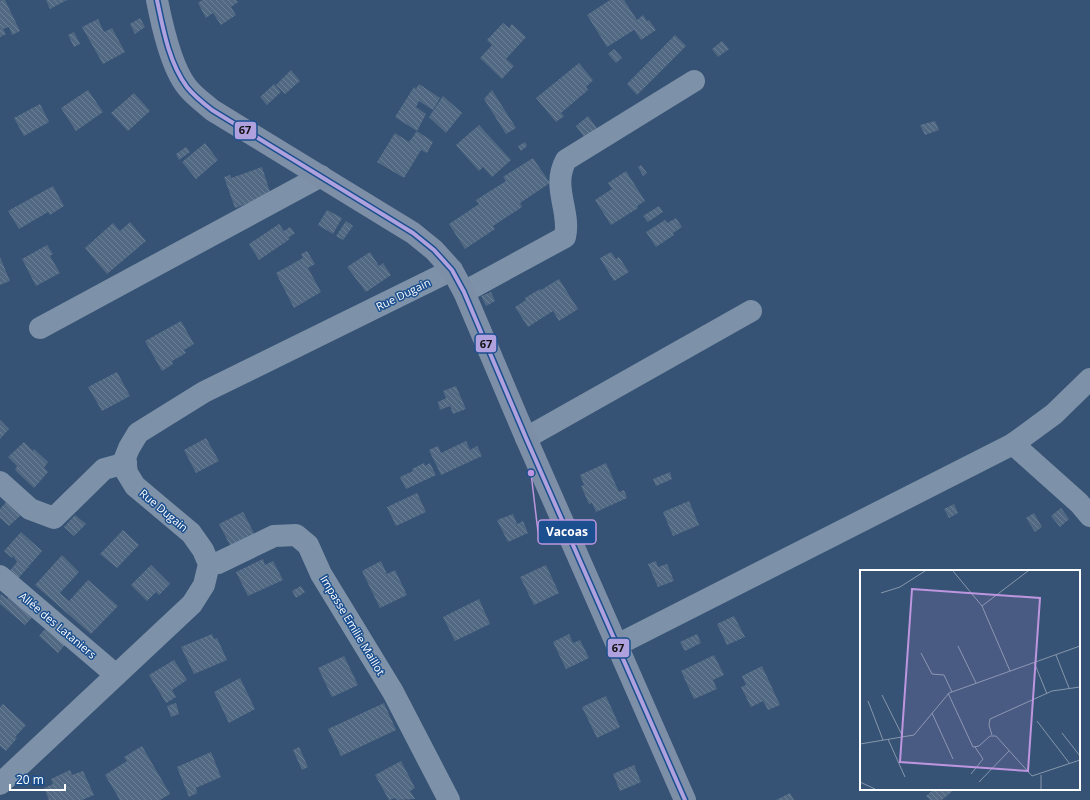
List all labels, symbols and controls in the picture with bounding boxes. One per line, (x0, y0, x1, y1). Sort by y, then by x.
line badge: 67 (234, 121, 257, 140)
text: 67 (239, 122, 251, 137)
street label: Rue Dugain (373, 274, 433, 314)
line badge: 67 (475, 334, 497, 353)
text: 67 (480, 336, 492, 351)
street label: Rue Dugain (137, 485, 191, 535)
callout: Vacoas (538, 520, 596, 544)
text: Vacoas (546, 523, 588, 540)
inset map (860, 570, 1080, 790)
street label: Impasse Emilie Maillot (317, 572, 389, 678)
street label: Allée des Lataniers (16, 588, 100, 662)
line badge: 67 (607, 638, 630, 658)
text: 67 (612, 640, 624, 655)
scale bar (10, 766, 65, 792)
text: 20 m (16, 771, 44, 788)

